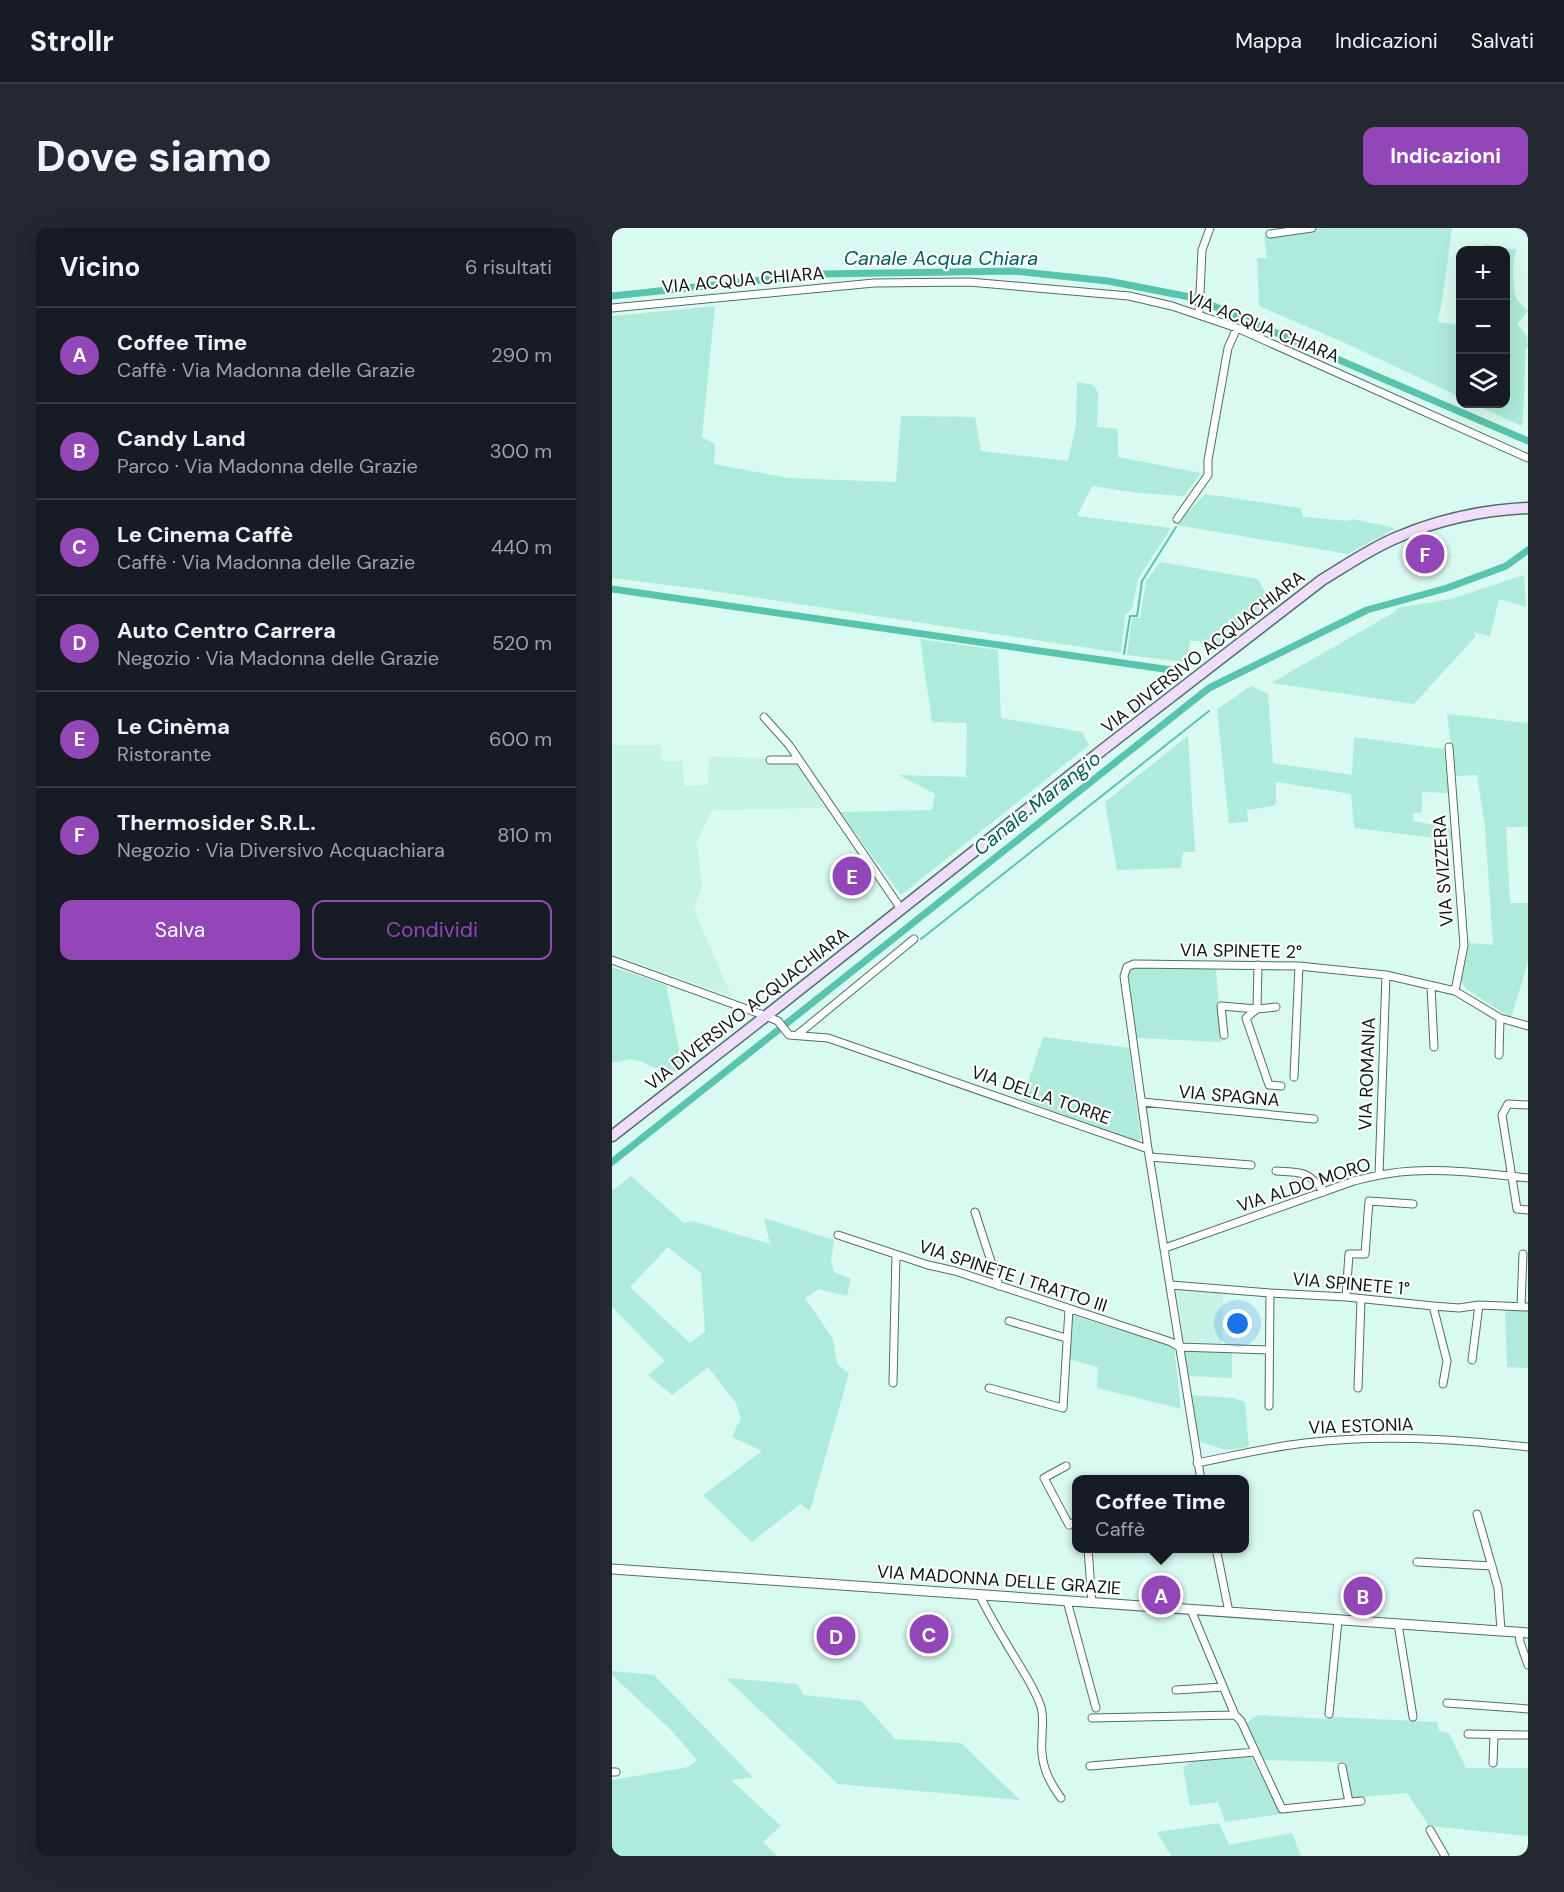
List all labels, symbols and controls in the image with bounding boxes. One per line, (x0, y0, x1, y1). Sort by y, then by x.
text: Strollr (30, 23, 114, 60)
text: Mappa (1235, 27, 1302, 55)
text: Indicazioni (1335, 27, 1438, 55)
text: Salvati (1471, 27, 1534, 55)
button: Indicazioni (1363, 127, 1528, 185)
text: Dove siamo (36, 129, 272, 184)
water label: Canale Acqua Chiara (844, 245, 1038, 271)
map controls (1456, 246, 1510, 408)
button: + (1456, 246, 1510, 300)
text: Vicino (60, 250, 140, 284)
text: 6 risultati (465, 254, 552, 280)
street label: VIA ACQUA CHIARA (661, 261, 825, 299)
street label: VIA ACQUA CHIARA (1183, 285, 1343, 369)
button: − (1456, 300, 1510, 354)
text: Coffee Time (117, 328, 247, 357)
text: A (72, 342, 87, 368)
text: 290 m (491, 342, 552, 368)
button: layers (1456, 354, 1510, 408)
text: Caffè · Via Madonna delle Grazie (117, 357, 415, 383)
text: Candy Land (117, 424, 246, 453)
text: B (73, 438, 86, 464)
text: 300 m (490, 438, 552, 464)
text: Parco · Via Madonna delle Grazie (117, 453, 418, 479)
text: Le Cinema Caffè (117, 520, 293, 549)
pin: F (1406, 532, 1444, 576)
text: C (72, 534, 87, 560)
text: 440 m (491, 534, 552, 560)
text: Caffè · Via Madonna delle Grazie (117, 549, 415, 575)
street label: VIA DIVERSIVO ACQUACHIARA (1096, 565, 1310, 739)
text: Auto Centro Carrera (117, 616, 336, 645)
text: D (72, 630, 87, 656)
text: 520 m (492, 630, 552, 656)
text: Negozio · Via Madonna delle Grazie (117, 645, 439, 671)
text: Le Cinèma (117, 712, 230, 741)
text: E (74, 726, 85, 752)
text: 600 m (489, 726, 552, 752)
text: Ristorante (117, 741, 211, 767)
water label: Canale Marangio (968, 745, 1106, 861)
text: Thermosider S.R.L. (117, 808, 316, 837)
street label: VIA SVIZZERA (1427, 814, 1459, 928)
text: F (74, 822, 85, 848)
text: 810 m (497, 822, 552, 848)
text: Negozio · Via Diversivo Acquachiara (117, 837, 445, 863)
pin: E (832, 854, 872, 898)
button: Salva (60, 900, 300, 960)
button: Condividi (312, 900, 552, 960)
street label: VIA DIVERSIVO ACQUACHIARA (640, 922, 854, 1096)
street label: VIA SPINETE 2° (1180, 938, 1302, 964)
street label: VIA ROMANIA (1353, 1017, 1381, 1131)
street label: VIA DELLA TORRE (968, 1060, 1114, 1130)
street label: VIA SPAGNA (1177, 1080, 1281, 1112)
street label: VIA ALDO MORO (1234, 1152, 1374, 1218)
street label: VIA SPINETE I TRATTO III (916, 1234, 1110, 1318)
street label: VIA SPINETE 1° (1291, 1267, 1411, 1301)
your location (1223, 1309, 1252, 1338)
street label: VIA ESTONIA (1308, 1412, 1414, 1440)
popup (1072, 1475, 1249, 1553)
text: Coffee Time (1095, 1487, 1226, 1516)
text: Caffè (1095, 1516, 1145, 1542)
street label: VIA MADONNA DELLE GRAZIE (876, 1559, 1122, 1601)
pin: A (1142, 1572, 1180, 1618)
pin: B (1344, 1574, 1383, 1618)
pin: C (910, 1612, 948, 1656)
pin: D (816, 1614, 856, 1658)

